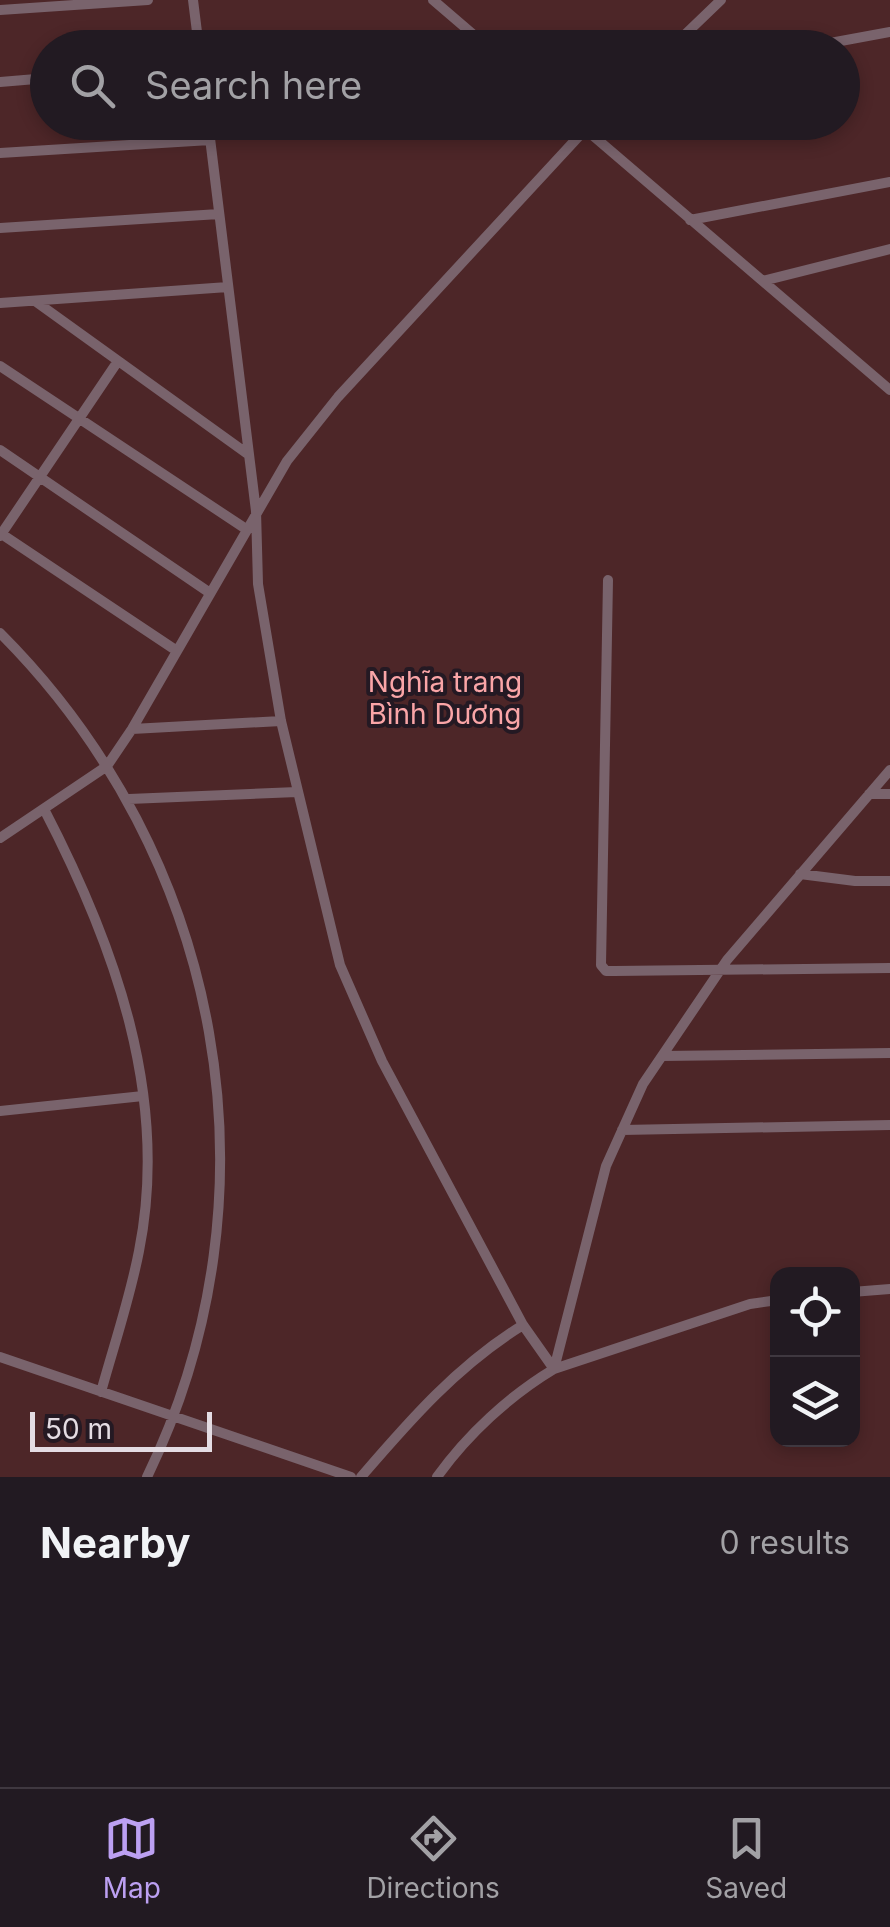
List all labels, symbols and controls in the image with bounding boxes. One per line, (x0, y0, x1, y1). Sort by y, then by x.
search box (30, 30, 860, 140)
icon: search (65, 58, 120, 113)
text: Search here (145, 62, 362, 108)
park label: Nghĩa trang Bình Dương (368, 665, 522, 731)
map controls (770, 1267, 860, 1447)
button: locate (770, 1267, 860, 1357)
button: layers (770, 1357, 860, 1447)
scale bar (30, 1407, 212, 1452)
text: 50 m (45, 1412, 112, 1446)
text: Nearby (40, 1517, 191, 1568)
text: 0 results (720, 1523, 850, 1562)
tab: Map (103, 1811, 161, 1905)
tab: Directions (366, 1811, 500, 1905)
tab: Saved (705, 1811, 787, 1905)

